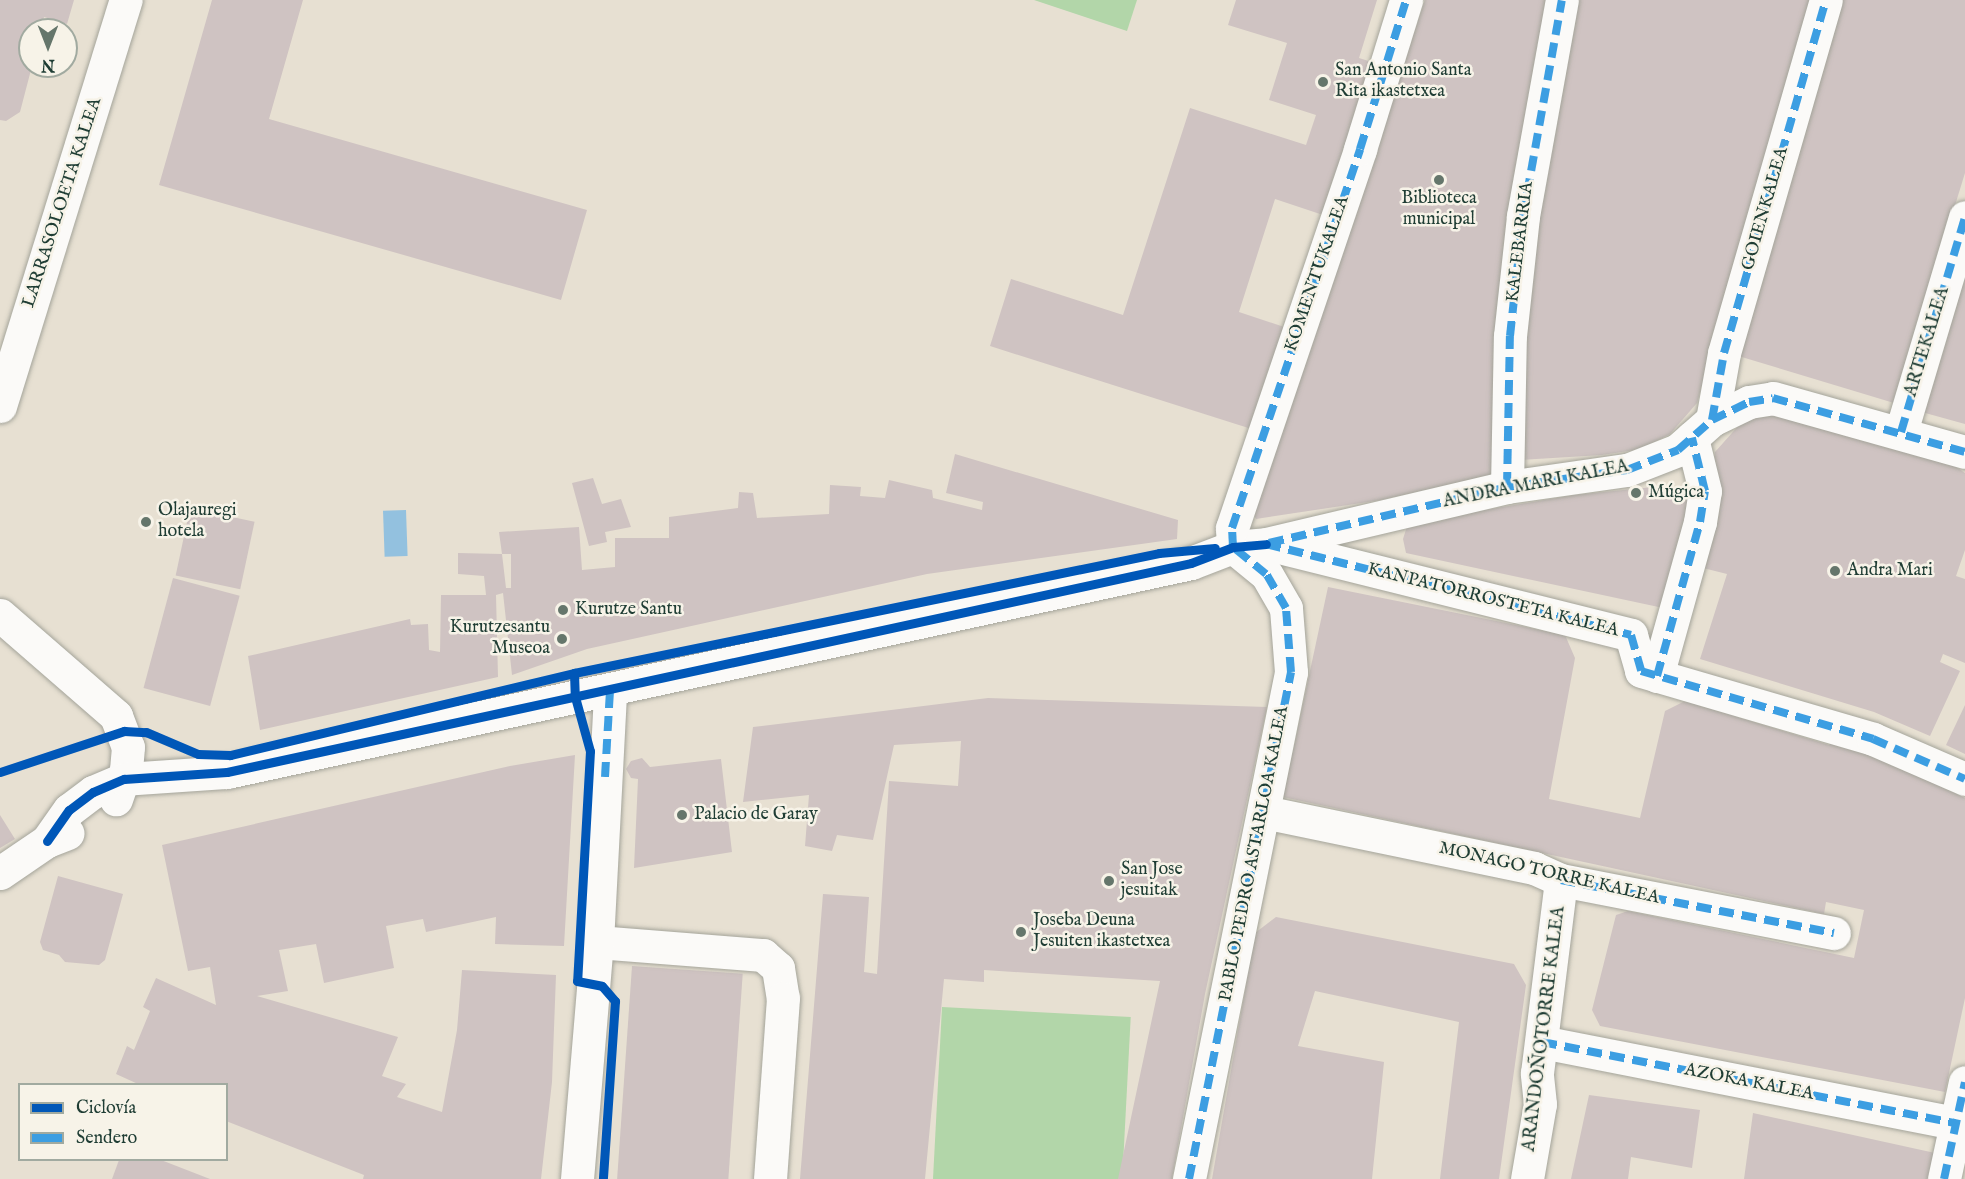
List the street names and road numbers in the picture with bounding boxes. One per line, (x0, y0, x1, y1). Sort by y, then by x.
street label: LARRASOLOETA KALEA (19, 95, 107, 311)
street label: GOIENKALEA (1738, 145, 1794, 273)
street label: KALEBARRIA (1503, 180, 1539, 304)
street label: KOMENTUKALEA (1281, 193, 1355, 355)
street label: ARTEKALEA (1901, 284, 1955, 400)
street label: ANDRA MARI KALEA (1441, 456, 1631, 514)
street label: KANPATORROSTETA KALEA (1365, 559, 1621, 643)
street label: PABLO PEDRO ASTARLOA KALEA (1216, 704, 1294, 1004)
street label: MONAGO TORRE KALEA (1437, 838, 1661, 910)
street label: ARANDOÑOTORRE KALEA (1519, 905, 1571, 1153)
street label: AZOKA KALEA (1683, 1060, 1815, 1106)

